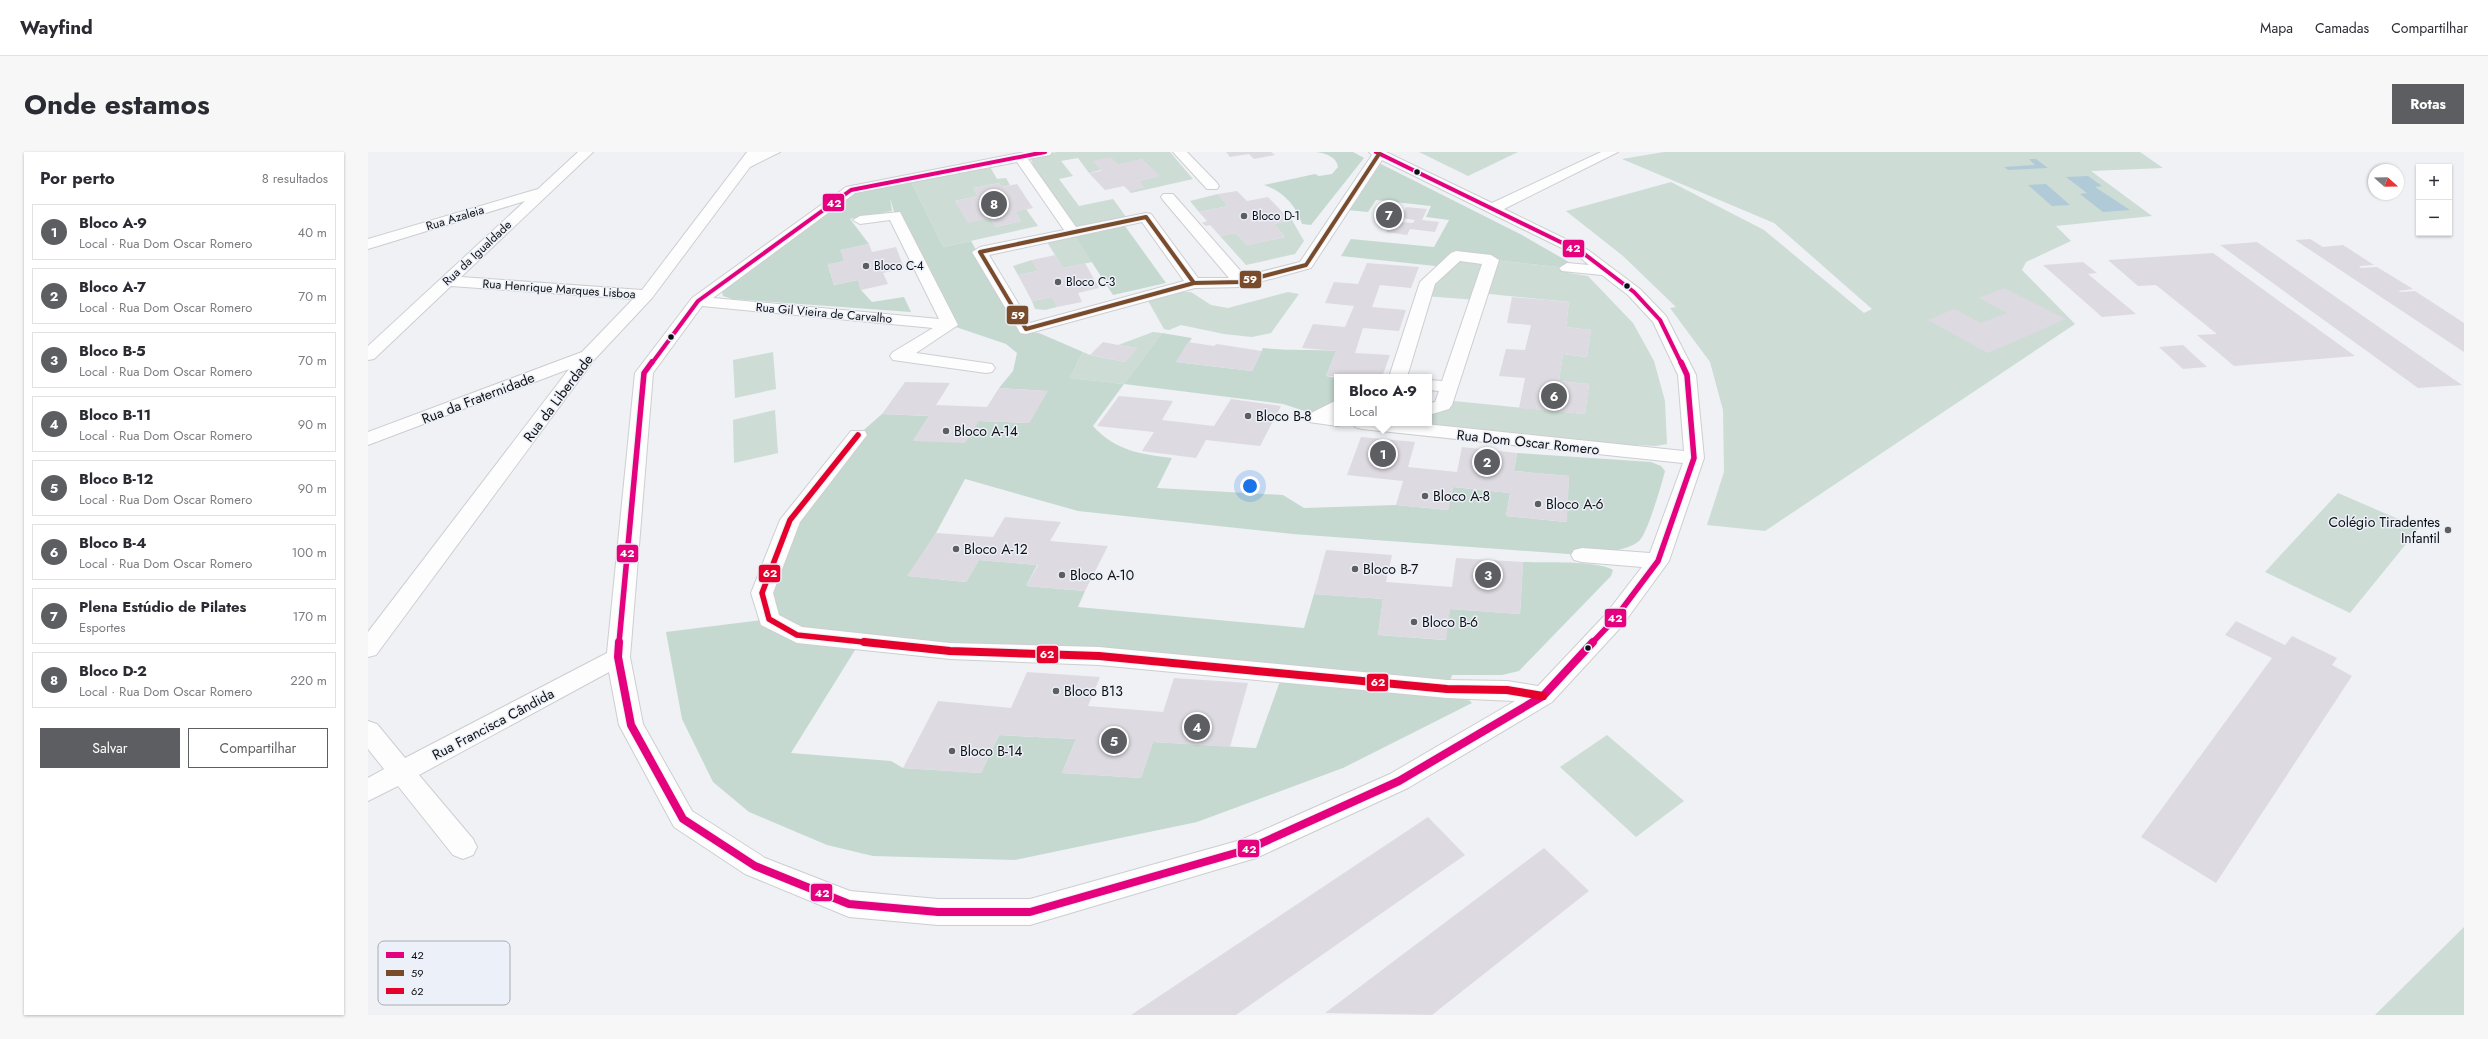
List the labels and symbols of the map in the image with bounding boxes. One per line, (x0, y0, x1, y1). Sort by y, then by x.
north arrow (2368, 164, 2404, 200)
unlabelled marker (1412, 167, 1422, 177)
pin: 8 (981, 189, 1007, 219)
line badge: 42 (822, 193, 845, 212)
text: 42 (827, 195, 841, 211)
pin: 7 (1376, 200, 1402, 230)
street label: Rua Azaleia (424, 201, 487, 235)
place label: Bloco D-1 (1252, 207, 1300, 225)
marker: Bloco D-1 (1239, 211, 1249, 221)
street label: Rua da Igualdade (438, 216, 516, 290)
line badge: 42 (1562, 239, 1585, 258)
text: 42 (1566, 240, 1580, 256)
place label: Bloco C-4 (874, 257, 924, 275)
marker: Bloco C-4 (861, 261, 871, 271)
line badge: 59 (1239, 270, 1262, 289)
text: 59 (1243, 271, 1257, 287)
place label: Bloco C-3 (1066, 273, 1116, 291)
street label: Rua Henrique Marques Lisboa (482, 275, 636, 303)
marker: Bloco C-3 (1053, 277, 1063, 287)
unlabelled marker (1622, 281, 1632, 291)
street label: Rua Gil Vieira de Carvalho (755, 298, 893, 328)
line badge: 59 (1006, 305, 1029, 325)
text: 59 (1011, 307, 1025, 323)
unlabelled marker (666, 332, 676, 342)
street label: Rua da Liberdade (518, 350, 598, 446)
street label: Rua da Fraternidade (419, 367, 537, 429)
pin: 6 (1541, 381, 1567, 411)
place label: Bloco B-8 (1256, 406, 1312, 426)
marker: Bloco B-8 (1243, 411, 1253, 421)
place label: Bloco A-14 (954, 421, 1018, 441)
street label: Rua Dom Oscar Romero (1456, 425, 1601, 459)
marker: Bloco A-14 (941, 426, 951, 436)
pin: 1 (1370, 439, 1396, 469)
pin: 2 (1474, 447, 1500, 477)
your location (1240, 476, 1260, 496)
place label: Bloco A-8 (1433, 486, 1490, 506)
marker: Bloco A-8 (1420, 491, 1430, 501)
place label: Bloco A-6 (1546, 494, 1603, 514)
marker: Bloco A-6 (1533, 499, 1543, 509)
place label: Colégio Tiradentes Infantil (2328, 512, 2440, 548)
marker: Colégio Tiradentes Infantil (2443, 525, 2453, 535)
place label: Bloco A-12 (964, 539, 1028, 559)
line badge: 42 (616, 544, 639, 563)
marker: Bloco A-12 (951, 544, 961, 554)
text: 42 (620, 545, 634, 561)
place label: Bloco B-7 (1363, 559, 1419, 579)
pin: 3 (1475, 560, 1501, 590)
line badge: 62 (758, 564, 781, 583)
marker: Bloco B-7 (1350, 564, 1360, 574)
text: 62 (763, 565, 777, 581)
place label: Bloco A-10 (1070, 565, 1134, 585)
marker: Bloco A-10 (1057, 570, 1067, 580)
line badge: 42 (1604, 608, 1627, 628)
text: 42 (1608, 610, 1622, 626)
place label: Bloco B-6 (1422, 612, 1478, 632)
marker: Bloco B-6 (1409, 617, 1419, 627)
unlabelled marker (1583, 643, 1593, 653)
line badge: 62 (1036, 645, 1059, 664)
text: 62 (1040, 646, 1054, 662)
line badge: 62 (1366, 673, 1389, 692)
text: 62 (1371, 674, 1385, 690)
place label: Bloco B13 (1064, 681, 1123, 701)
street label: Rua Francisca Cândida (429, 683, 557, 765)
marker: Bloco B13 (1051, 686, 1061, 696)
pin: 4 (1184, 712, 1210, 742)
pin: 5 (1101, 726, 1127, 756)
place label: Bloco B-14 (960, 741, 1022, 761)
marker: Bloco B-14 (947, 746, 957, 756)
line badge: 42 (1237, 839, 1260, 858)
text: 42 (1242, 841, 1256, 857)
line badge: 42 (810, 883, 833, 902)
text: 42 (815, 885, 829, 901)
legend (378, 941, 510, 1005)
text: 42 (411, 947, 424, 963)
text: 59 (411, 965, 424, 981)
text: 62 (411, 983, 424, 999)

